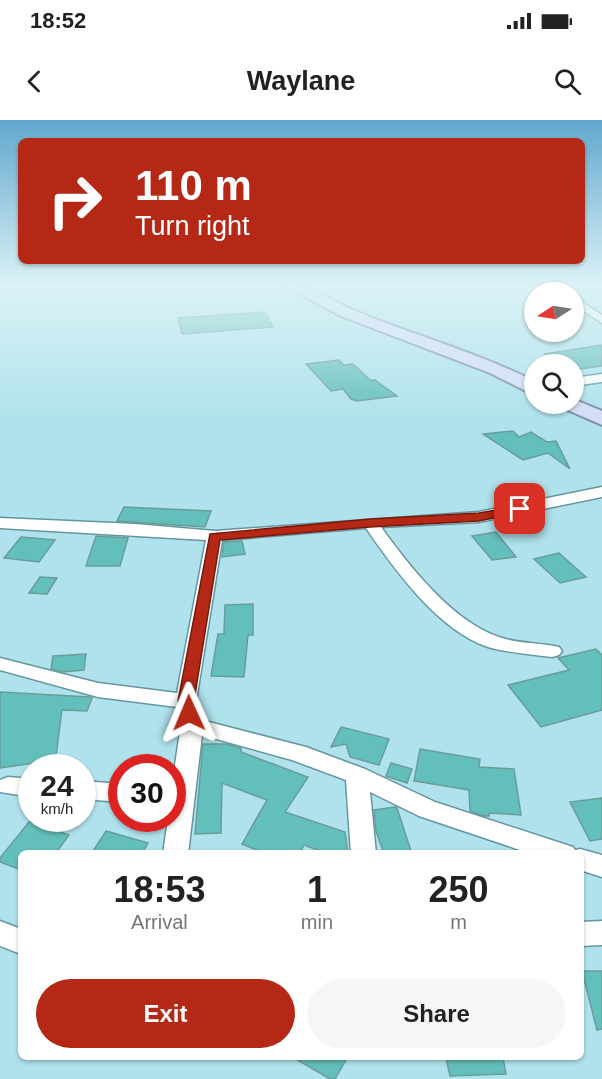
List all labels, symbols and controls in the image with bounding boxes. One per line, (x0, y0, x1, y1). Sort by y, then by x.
text: 18:52 (30, 8, 86, 33)
icon: back (18, 65, 51, 98)
icon: search (551, 65, 584, 98)
text: Waylane (247, 66, 355, 96)
icon: right (36, 162, 114, 240)
text: 110 m (135, 162, 252, 209)
text: Turn right (135, 211, 250, 241)
north arrow (524, 282, 584, 342)
map controls (524, 282, 584, 414)
button: search (524, 354, 584, 414)
pin (494, 483, 545, 534)
icon: arrive (503, 492, 536, 525)
position arrow (157, 681, 221, 745)
speed limit sign: 30 (108, 754, 186, 832)
text: 24 (40, 769, 74, 802)
text: km/h (41, 800, 73, 817)
text: 18:53 (113, 869, 205, 910)
text: 1 (307, 869, 327, 910)
text: 250 (428, 869, 489, 910)
text: Arrival (131, 911, 188, 933)
text: min (301, 911, 333, 933)
text: m (450, 911, 467, 933)
button: Exit (36, 979, 295, 1048)
button: Share (307, 979, 566, 1048)

